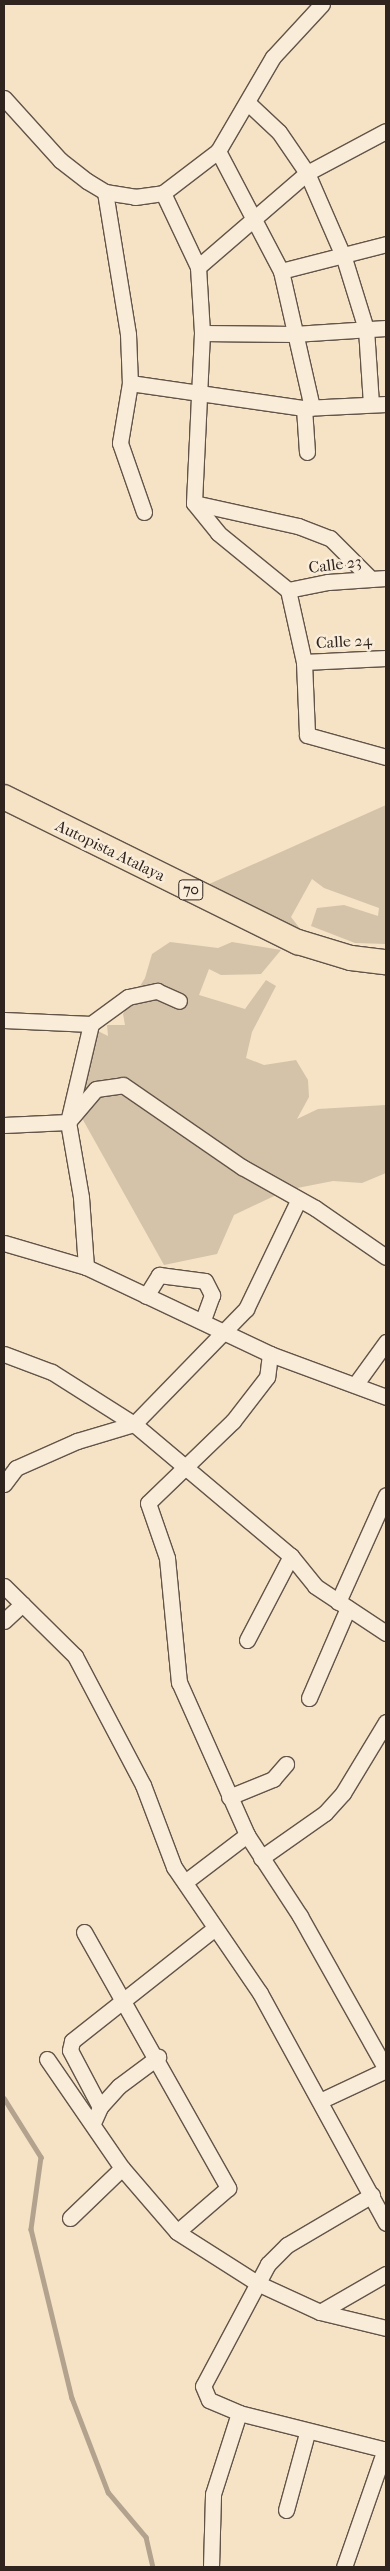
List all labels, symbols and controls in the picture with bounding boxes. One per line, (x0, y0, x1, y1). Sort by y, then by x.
street label: Calle 23 (308, 552, 362, 578)
street label: Calle 24 (316, 631, 372, 653)
street label: Autopista Atalaya (52, 816, 168, 886)
road number: 70 (177, 878, 205, 902)

